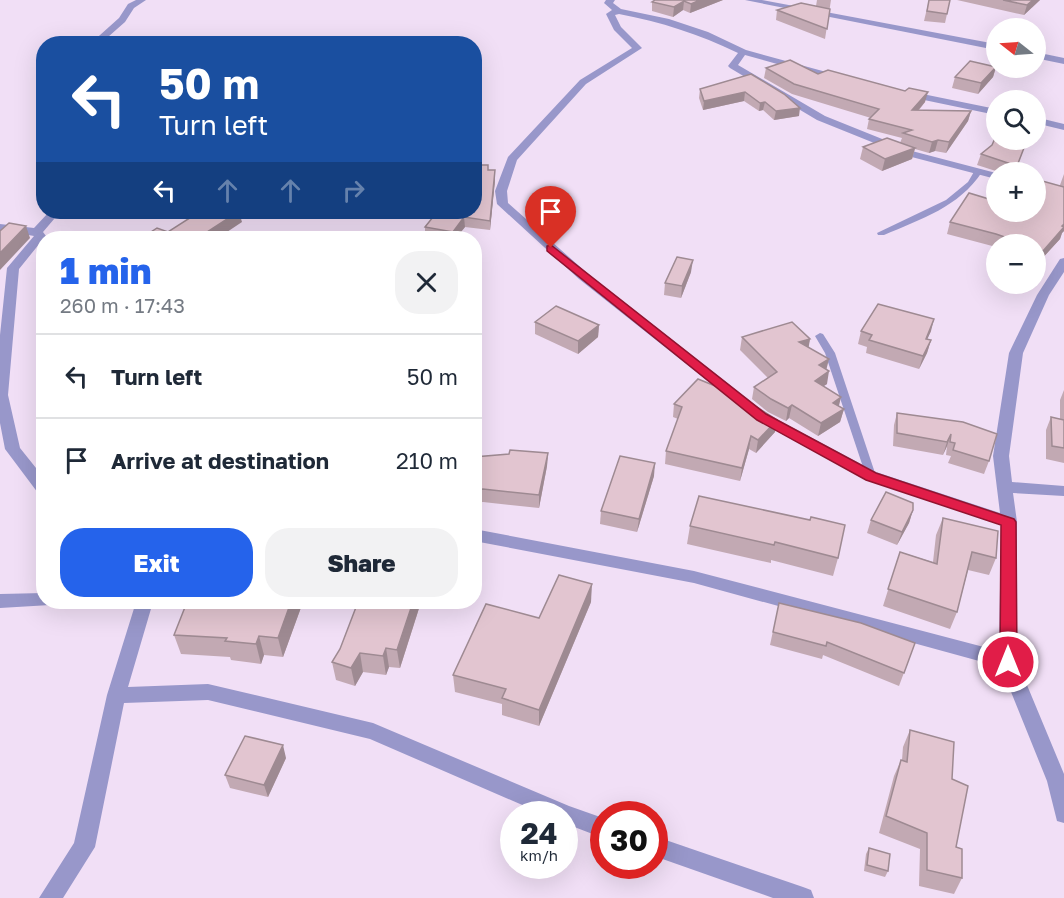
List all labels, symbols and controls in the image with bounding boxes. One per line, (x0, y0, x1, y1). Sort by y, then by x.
north arrow (986, 18, 1046, 78)
map controls (986, 18, 1046, 294)
text: 50 m (159, 58, 259, 108)
icon: left (60, 60, 138, 138)
button: search (986, 90, 1046, 150)
text: Turn left (159, 109, 268, 141)
button: + (986, 162, 1046, 222)
icon: left (148, 174, 181, 207)
icon: ahead (211, 174, 244, 207)
icon: ahead (274, 174, 307, 207)
icon: right (337, 174, 370, 207)
pin (525, 186, 576, 248)
icon: arrive (534, 195, 567, 228)
button: − (986, 234, 1046, 294)
text: 1 min (60, 249, 151, 292)
button: close (395, 251, 458, 314)
text: 260 m · 17:43 (60, 293, 185, 317)
icon: left (60, 360, 93, 393)
text: Turn left (111, 363, 202, 390)
text: 50 m (407, 363, 458, 390)
icon: arrive (60, 444, 93, 477)
text: Arrive at destination (111, 447, 329, 474)
text: 210 m (396, 447, 458, 474)
button: Exit (60, 528, 253, 597)
button: Share (265, 528, 458, 597)
position arrow (976, 630, 1040, 694)
speed limit sign: 30 (590, 801, 668, 879)
text: 24 (520, 815, 558, 851)
text: km/h (520, 846, 558, 864)

